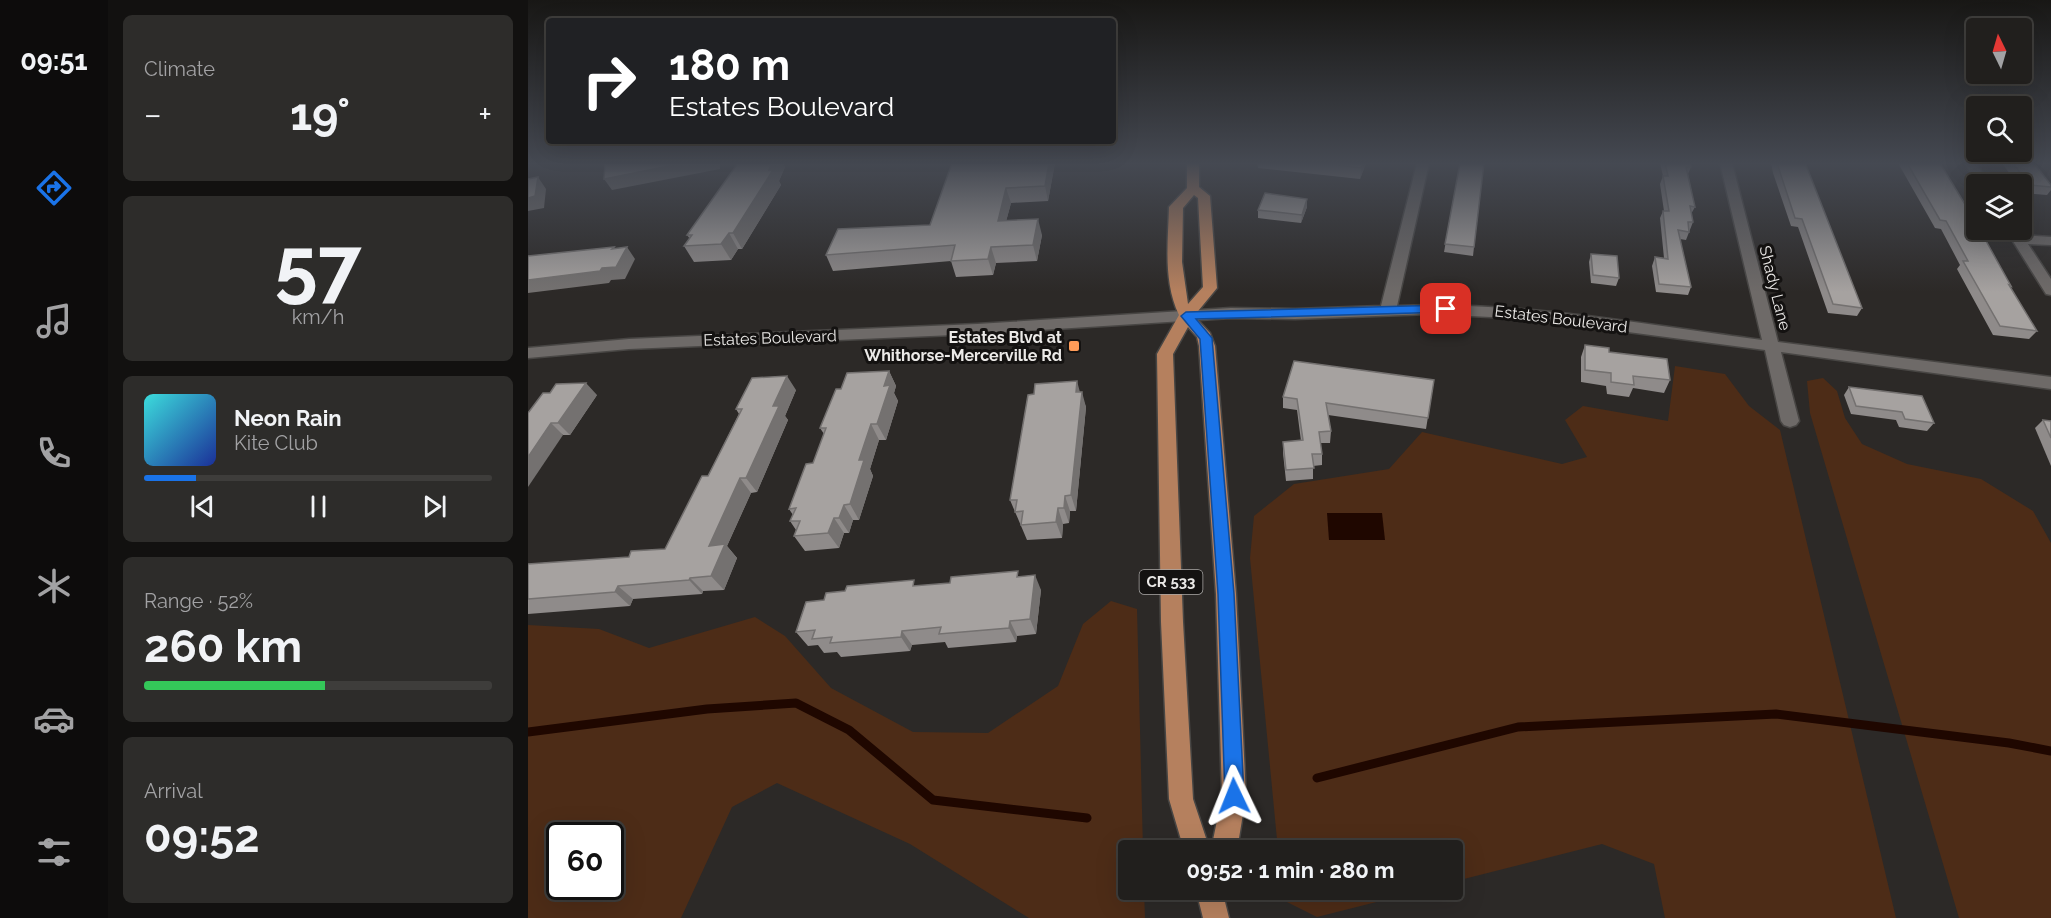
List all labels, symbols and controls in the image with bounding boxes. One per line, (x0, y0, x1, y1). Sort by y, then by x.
north arrow (1966, 18, 2032, 84)
map controls (1966, 18, 2032, 240)
text: 180 m (669, 41, 790, 90)
icon: right (570, 42, 648, 120)
text: 09:51 (20, 45, 88, 76)
text: Climate (144, 57, 215, 81)
text: 19° (290, 88, 350, 141)
text: Estates Boulevard (669, 91, 894, 122)
text: − (144, 95, 162, 134)
text: + (478, 95, 492, 134)
button: search (1966, 96, 2032, 162)
icon: directions (33, 167, 75, 209)
button: layers (1966, 174, 2032, 240)
text: 57 (275, 220, 361, 311)
street label: Shady Lane (1755, 244, 1795, 332)
pin (1420, 283, 1471, 334)
icon: arrive (1429, 292, 1462, 325)
icon: music (33, 300, 75, 342)
street label: Estates Boulevard (1494, 301, 1628, 337)
text: km/h (292, 305, 344, 329)
street label: Estates Boulevard (703, 326, 837, 350)
place label: Estates Blvd at Whithorse-Mercerville Rd (864, 328, 1062, 365)
marker: Estates Blvd at Whithorse-Mercerville Rd (1067, 339, 1081, 353)
text: Neon Rain (234, 405, 342, 431)
text: Kite Club (234, 431, 318, 455)
icon: phone (33, 432, 75, 474)
icon: previous (186, 490, 219, 523)
icon: pause (302, 490, 335, 523)
icon: next (418, 490, 451, 523)
icon: climate (33, 565, 75, 607)
road number: CR 533 (1140, 570, 1202, 594)
text: Range · 52% (144, 589, 253, 613)
text: 260 km (144, 620, 302, 673)
icon: car (33, 698, 75, 740)
position arrow (1202, 764, 1266, 828)
text: Arrival (144, 779, 203, 803)
text: 09:52 (144, 810, 260, 863)
speed limit sign: 60 (546, 822, 624, 900)
icon: filters (33, 831, 75, 873)
text: 09:52 · 1 min · 280 m (1186, 857, 1395, 883)

